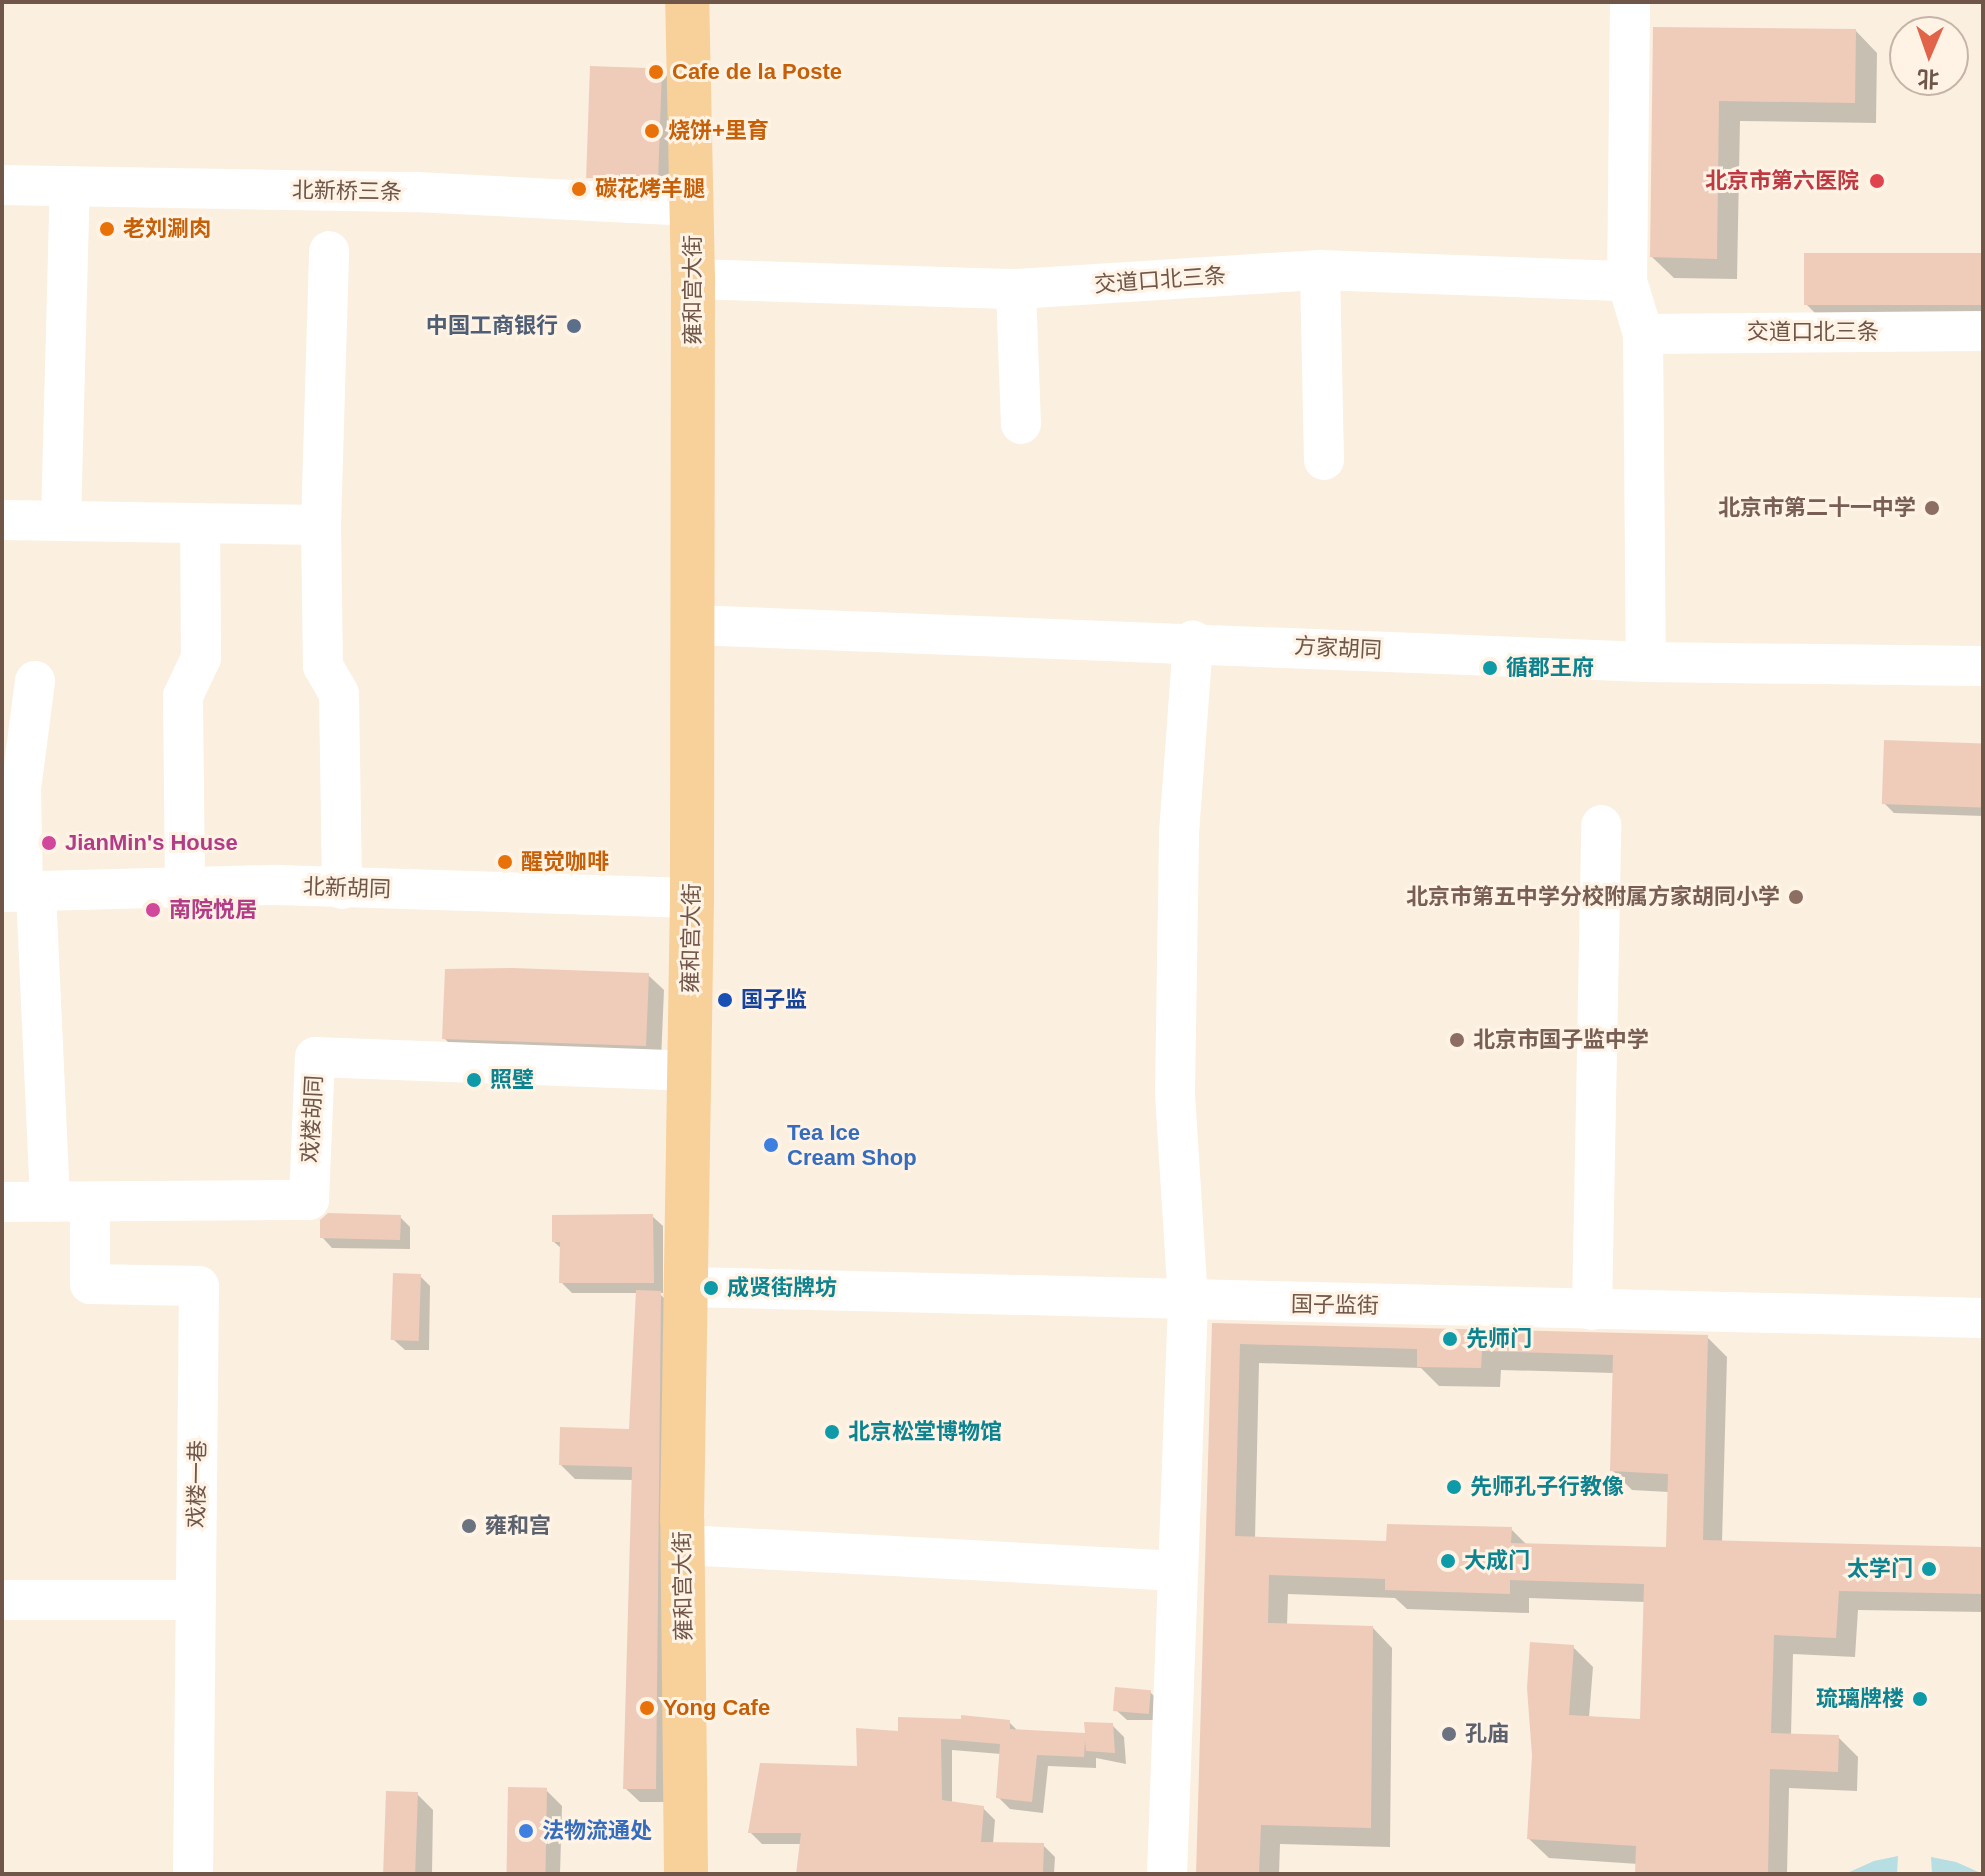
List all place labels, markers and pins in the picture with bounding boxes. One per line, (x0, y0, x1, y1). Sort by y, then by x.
place label: Cafe de la Poste (672, 59, 842, 85)
marker: Cafe de la Poste (647, 63, 665, 81)
place label: 烧饼+里育 (668, 118, 769, 144)
marker: 烧饼+里育 (643, 122, 661, 140)
place label: 北京市第六医院 (1705, 168, 1859, 194)
marker: 北京市第六医院 (1866, 170, 1888, 192)
place label: 碳花烤羊腿 (595, 176, 705, 202)
marker: 碳花烤羊腿 (570, 180, 588, 198)
place label: 老刘涮肉 (123, 216, 211, 242)
marker: 老刘涮肉 (98, 220, 116, 238)
place label: 中国工商银行 (426, 313, 558, 339)
marker: 中国工商银行 (565, 317, 583, 335)
place label: 北京市第二十一中学 (1718, 495, 1916, 521)
marker: 北京市第二十一中学 (1923, 499, 1941, 517)
place label: 循郡王府 (1506, 655, 1594, 681)
marker: 循郡王府 (1481, 659, 1499, 677)
place label: JianMin's House (65, 830, 238, 856)
marker: JianMin's House (40, 834, 58, 852)
place label: 醒觉咖啡 (521, 849, 609, 875)
marker: 醒觉咖啡 (496, 853, 514, 871)
place label: 北京市第五中学分校附属方家胡同小学 (1406, 884, 1780, 910)
marker: 北京市第五中学分校附属方家胡同小学 (1787, 888, 1805, 906)
place label: 南院悦居 (169, 897, 257, 923)
marker: 南院悦居 (144, 901, 162, 919)
place label: 国子监 (741, 987, 807, 1013)
marker: 国子监 (716, 991, 734, 1009)
place label: 北京市国子监中学 (1473, 1027, 1649, 1053)
marker: 北京市国子监中学 (1448, 1031, 1466, 1049)
place label: 照壁 (490, 1067, 534, 1093)
marker: 照壁 (465, 1071, 483, 1089)
place label: Tea Ice Cream Shop (787, 1119, 917, 1170)
marker: Tea Ice Cream Shop (762, 1136, 780, 1154)
place label: 成贤街牌坊 (727, 1275, 837, 1301)
marker: 成贤街牌坊 (702, 1279, 720, 1297)
place label: 先师门 (1466, 1326, 1532, 1352)
marker: 先师门 (1441, 1330, 1459, 1348)
place label: 北京松堂博物馆 (848, 1419, 1002, 1445)
marker: 北京松堂博物馆 (823, 1423, 841, 1441)
place label: 先师孔子行教像 (1470, 1474, 1624, 1500)
marker: 先师孔子行教像 (1445, 1478, 1463, 1496)
place label: 雍和宫 (485, 1513, 551, 1539)
marker: 雍和宫 (460, 1517, 478, 1535)
place label: 大成门 (1464, 1548, 1530, 1574)
marker: 大成门 (1439, 1552, 1457, 1570)
place label: 太学门 (1847, 1556, 1913, 1582)
marker: 太学门 (1920, 1560, 1938, 1578)
place label: 琉璃牌楼 (1816, 1686, 1904, 1712)
marker: 琉璃牌楼 (1911, 1690, 1929, 1708)
place label: Yong Cafe (663, 1695, 770, 1721)
marker: Yong Cafe (638, 1699, 656, 1717)
place label: 孔庙 (1465, 1721, 1509, 1747)
marker: 孔庙 (1440, 1725, 1458, 1743)
place label: 法物流通处 (542, 1818, 652, 1844)
marker: 法物流通处 (517, 1822, 535, 1840)

